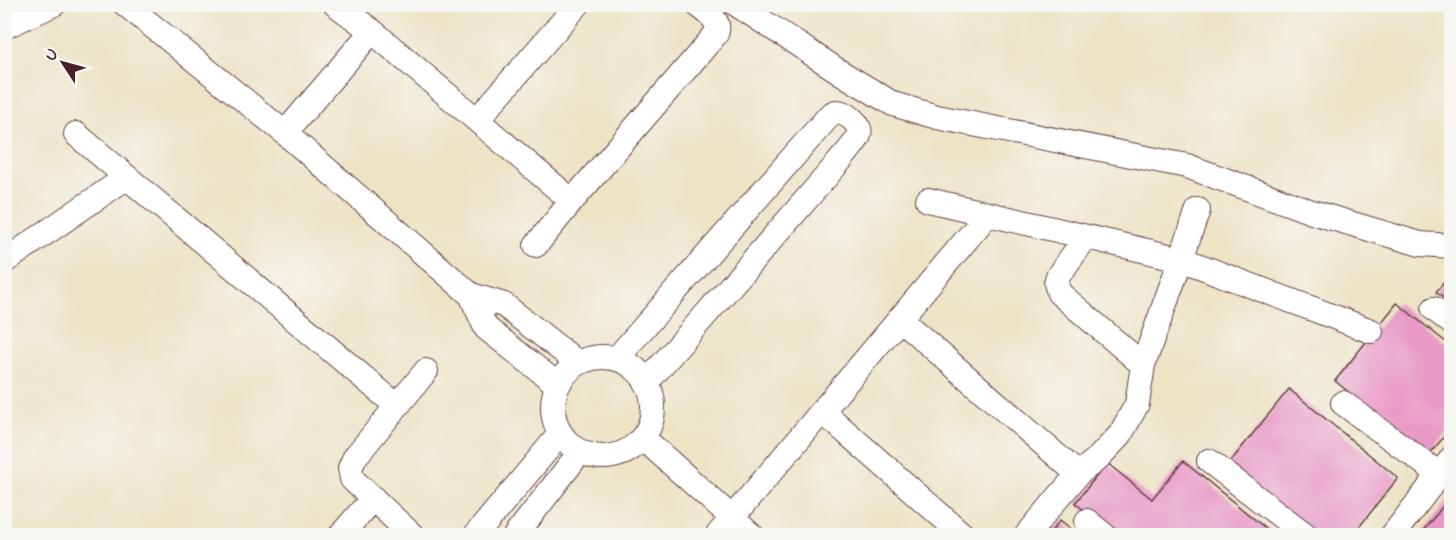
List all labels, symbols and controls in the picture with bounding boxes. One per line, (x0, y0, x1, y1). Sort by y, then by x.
north arrow (33, 33, 93, 93)
text: U (41, 45, 64, 65)

